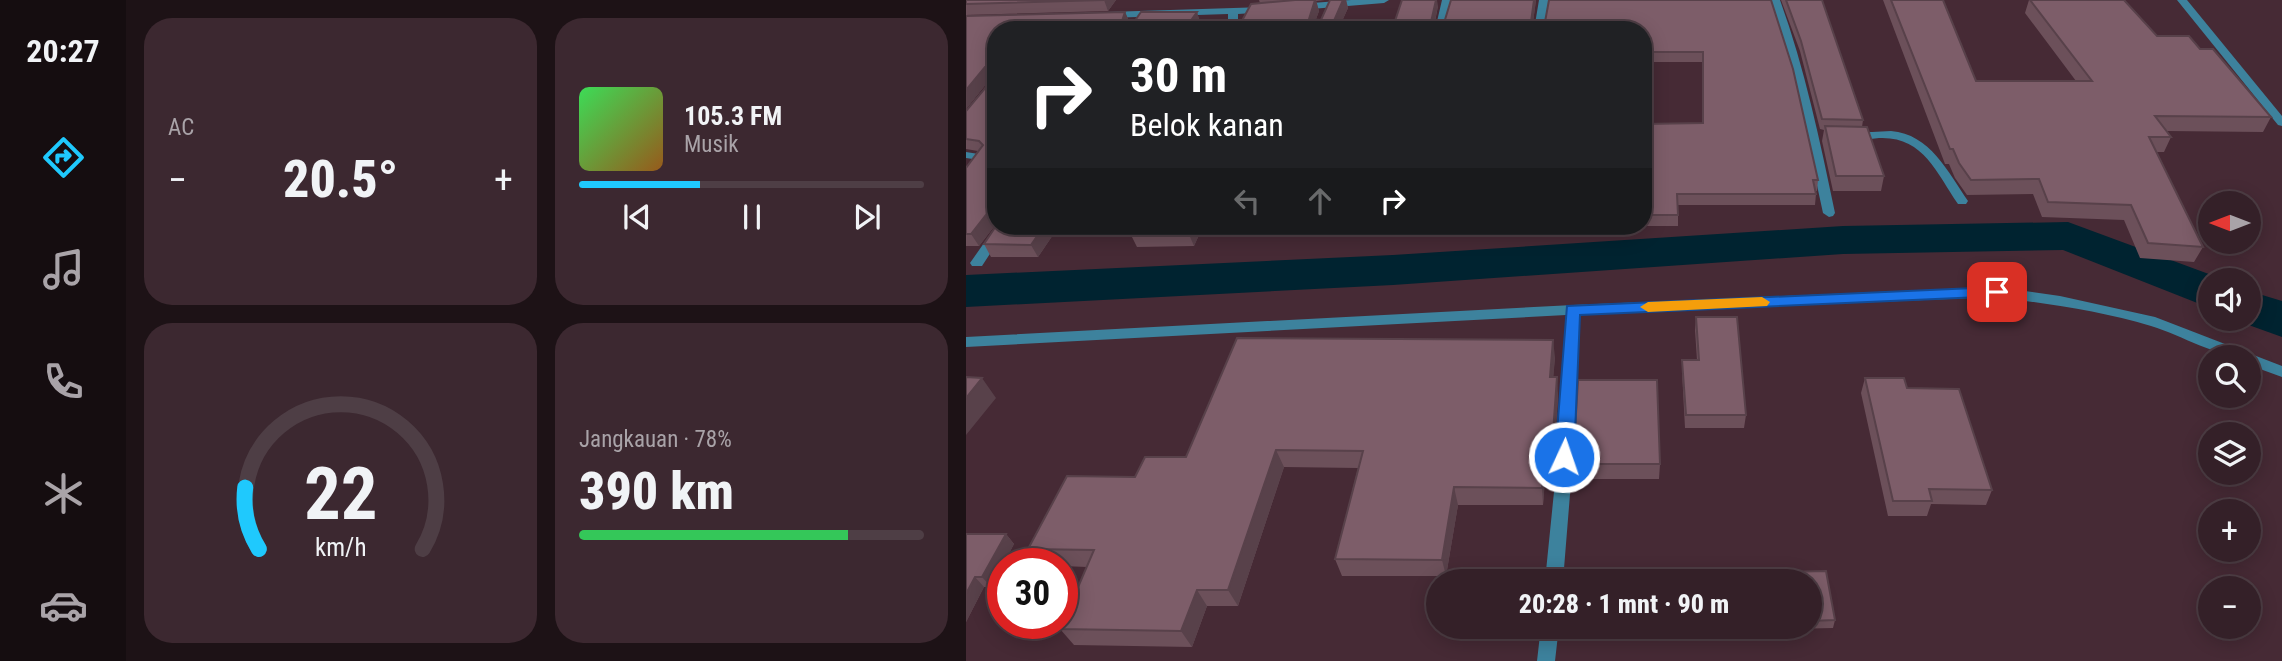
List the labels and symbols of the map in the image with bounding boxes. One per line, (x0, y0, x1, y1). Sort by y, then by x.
north arrow (2198, 191, 2261, 254)
pin (1967, 262, 2027, 322)
position arrow (1527, 420, 1601, 494)
speed limit sign: 30 (987, 548, 1078, 639)

